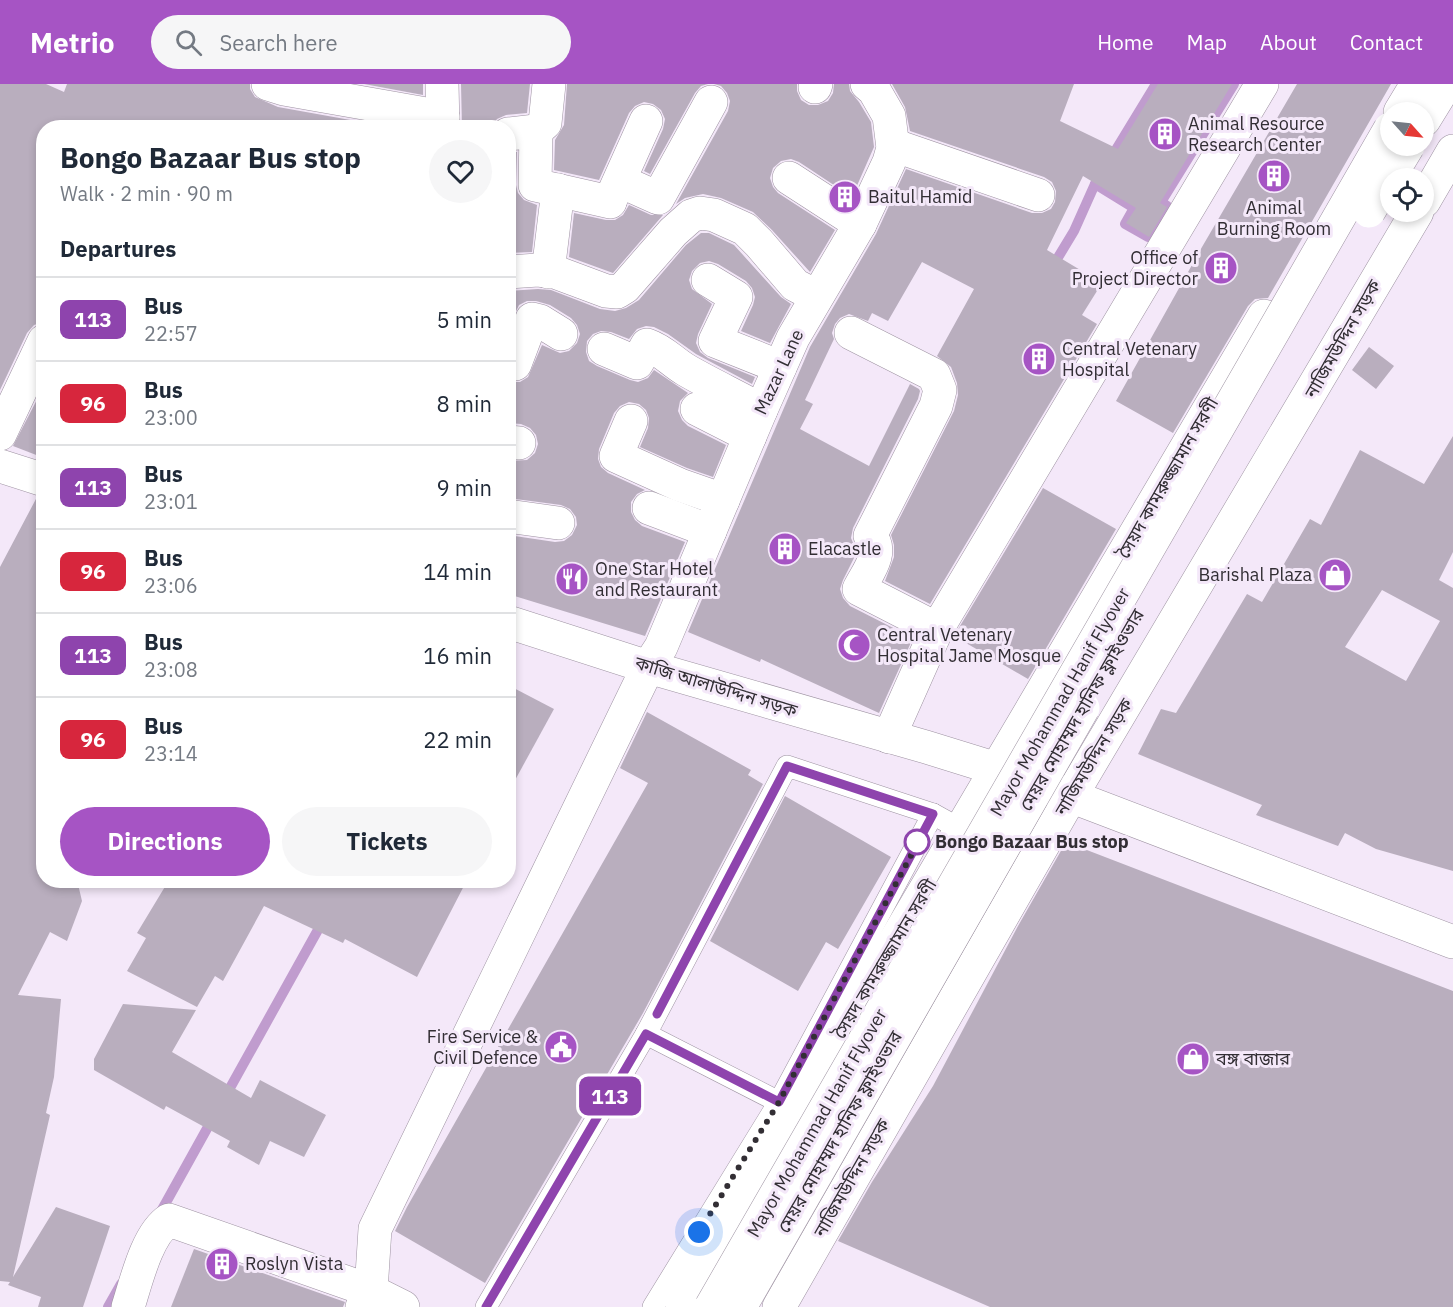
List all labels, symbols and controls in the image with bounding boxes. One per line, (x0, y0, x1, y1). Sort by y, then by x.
search box (151, 15, 571, 69)
text: Metrio (30, 24, 115, 61)
icon: search (172, 26, 205, 59)
text: Search here (220, 28, 337, 57)
text: Home (1097, 28, 1154, 56)
text: Map (1187, 28, 1227, 56)
text: About (1260, 28, 1317, 56)
text: Contact (1350, 28, 1423, 56)
north arrow (1380, 102, 1434, 156)
map controls (1380, 102, 1434, 222)
place label: Animal Resource Research Center (1188, 112, 1324, 156)
building icon: Animal Resource Research Center (1147, 116, 1183, 152)
text: Bongo Bazaar Bus stop (60, 139, 361, 176)
button: heart (429, 140, 492, 203)
building icon: Animal Burning Room (1256, 158, 1292, 194)
button: locate (1380, 168, 1434, 222)
building icon: Baitul Hamid (827, 179, 863, 215)
text: Walk · 2 min · 90 m (60, 180, 233, 207)
place label: Baitul Hamid (868, 185, 973, 208)
place label: Animal Burning Room (1217, 196, 1331, 240)
text: Departures (60, 234, 176, 263)
place label: Office of Project Director (1072, 246, 1198, 290)
building icon: Office of Project Director (1203, 250, 1239, 286)
street label: নাজিমউদ্দিন সড়ক (1299, 275, 1386, 403)
text: Bus (144, 291, 183, 320)
text: 113 (74, 305, 112, 333)
text: 5 min (436, 305, 492, 334)
text: 22:57 (144, 320, 198, 347)
street label: Mazar Lane (749, 325, 808, 418)
place label: Central Vetenary Hospital (1062, 337, 1197, 381)
building icon: Central Vetenary Hospital (1021, 341, 1057, 377)
text: Bus (144, 375, 183, 404)
text: 96 (80, 389, 106, 417)
text: 8 min (436, 389, 492, 418)
street label: সৈয়দ কামরুজ্জামান সরণী (1112, 393, 1223, 563)
text: 23:00 (144, 404, 198, 431)
text: Bus (144, 459, 183, 488)
text: 113 (74, 473, 112, 501)
text: 9 min (436, 473, 492, 502)
text: 23:01 (144, 488, 198, 515)
building icon: Elacastle (767, 531, 803, 567)
place label: Elacastle (808, 537, 882, 560)
text: Bus (144, 543, 183, 572)
text: 96 (80, 557, 106, 585)
text: 14 min (423, 557, 492, 586)
place label: One Star Hotel and Restaurant (595, 557, 718, 601)
shop icon: Barishal Plaza (1317, 557, 1353, 593)
restaurant icon: One Star Hotel and Restaurant (554, 561, 590, 597)
place label: Barishal Plaza (1198, 563, 1312, 586)
text: 23:06 (144, 572, 198, 599)
street label: Mayor Mohammad Hanif Flyover (985, 583, 1135, 820)
street label: মেয়র মোহাম্মদ হানিফ ফ্লাইওভার (1014, 604, 1149, 815)
place label: Central Vetenary Hospital Jame Mosque (877, 623, 1061, 667)
text: Bus (144, 627, 183, 656)
mosque icon: Central Vetenary Hospital Jame Mosque (836, 627, 872, 663)
text: 113 (74, 641, 112, 669)
text: 16 min (423, 641, 492, 670)
street label: কাজি আলাউদ্দিন সড়ক (631, 651, 800, 722)
text: 23:08 (144, 656, 198, 683)
street label: নাজিমউদ্দিন সড়ক (1049, 694, 1138, 820)
text: Bus (144, 711, 183, 740)
text: 96 (80, 725, 106, 753)
text: 22 min (423, 725, 492, 754)
text: 23:14 (144, 740, 198, 767)
button: Directions (60, 807, 270, 876)
button: Tickets (282, 807, 492, 876)
marker: Bongo Bazaar Bus stop (904, 829, 930, 855)
place label: Bongo Bazaar Bus stop (935, 830, 1129, 853)
street label: সৈয়দ কামরুজ্জামান সরণী (827, 874, 941, 1044)
street label: Mayor Mohammad Hanif Flyover (742, 1004, 892, 1241)
place label: Fire Service & Civil Defence (427, 1025, 538, 1069)
street label: মেয়র মোহাম্মদ হানিফ ফ্লাইওভার (772, 1026, 907, 1237)
public building icon: Fire Service & Civil Defence (543, 1029, 579, 1065)
shop icon: বঙ্গ বাজার (1175, 1041, 1211, 1077)
place label: বঙ্গ বাজার (1215, 1047, 1290, 1070)
line badge: 113 (576, 1076, 644, 1116)
text: 113 (591, 1082, 629, 1110)
street label: নাজিমউদ্দিন সড়ক (808, 1114, 895, 1242)
your location (684, 1217, 714, 1247)
building icon: Roslyn Vista (204, 1246, 240, 1282)
place label: Roslyn Vista (245, 1252, 344, 1275)

